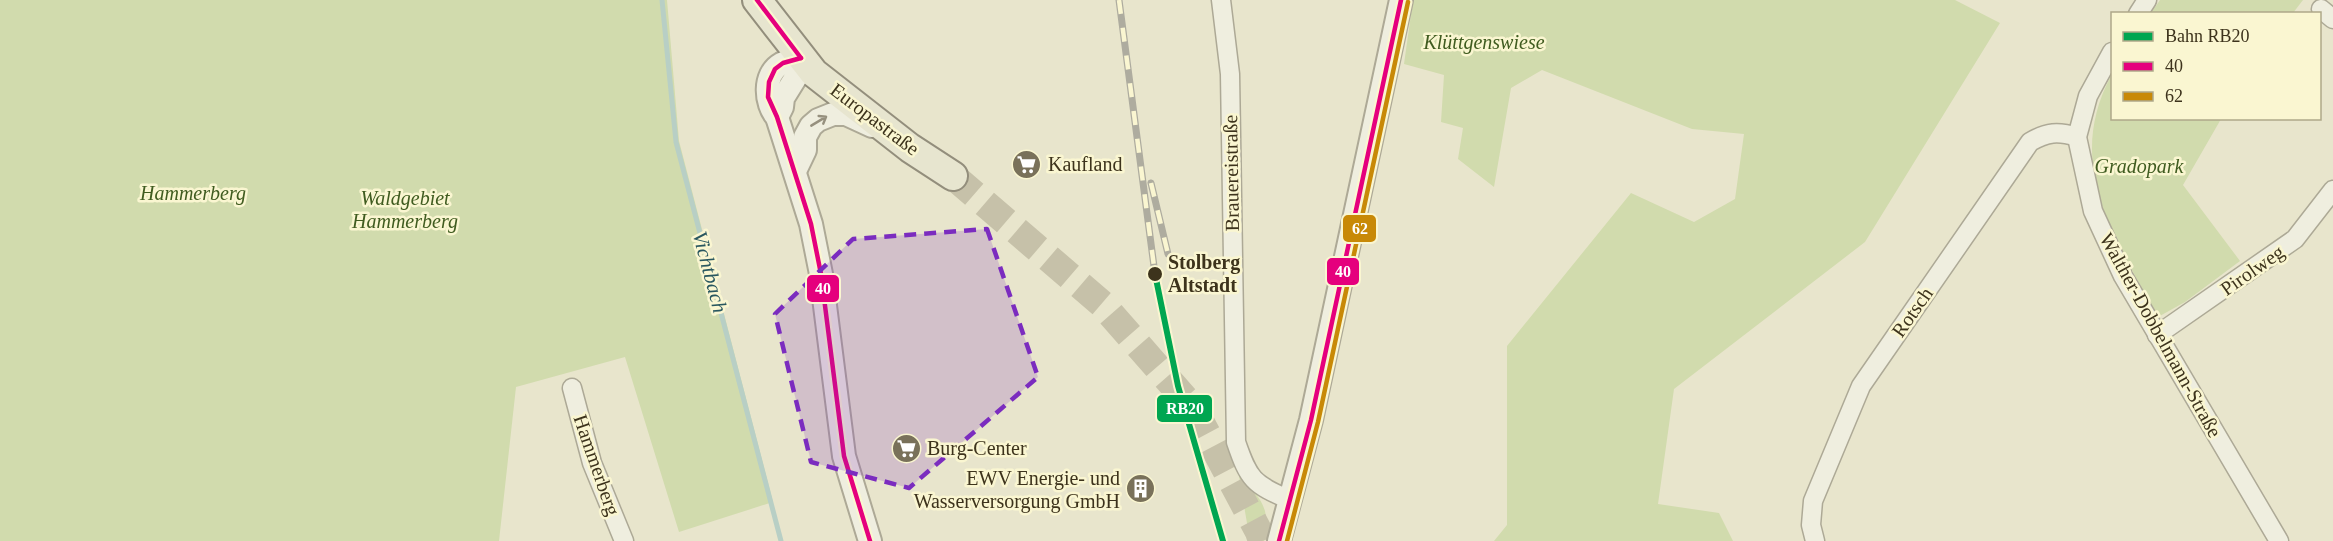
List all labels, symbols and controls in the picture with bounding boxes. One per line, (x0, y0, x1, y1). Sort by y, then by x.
legend (2111, 12, 2321, 120)
text: Bahn RB20 (2165, 26, 2250, 46)
park label: Klüttgenswiese (1422, 31, 1545, 54)
text: 40 (2165, 56, 2183, 76)
street label: Europastraße (826, 78, 924, 160)
text: 62 (2165, 86, 2183, 106)
street label: Brauereistraße (1219, 114, 1243, 231)
one-way arrow (811, 115, 828, 128)
supermarket icon: Kaufland (1011, 148, 1043, 180)
place label: Kaufland (1048, 153, 1122, 175)
park label: Gradopark (2095, 155, 2185, 178)
park label: Hammerberg (139, 182, 246, 205)
park label: Waldgebiet Hammerberg (351, 187, 458, 233)
line badge: 62 (1342, 214, 1377, 243)
text: 62 (1352, 220, 1368, 237)
water label: Vichtbach (688, 229, 732, 315)
street label: Walther-Dobbelmann-Straße (2096, 229, 2226, 441)
street label: Pirolweg (2216, 240, 2288, 301)
place label: Stolberg Altstadt (1168, 251, 1240, 296)
line badge: 40 (1326, 257, 1360, 286)
text: 40 (1335, 263, 1351, 280)
marker: Stolberg Altstadt (1146, 265, 1164, 283)
line badge: 40 (806, 274, 840, 303)
text: 40 (815, 280, 831, 297)
street label: Rotsch (1887, 283, 1937, 341)
line badge: RB20 (1156, 394, 1213, 423)
text: RB20 (1166, 400, 1204, 417)
street label: Hammerberg (569, 412, 625, 519)
supermarket icon: Burg-Center (890, 432, 922, 464)
place label: Burg-Center (927, 437, 1027, 460)
place label: EWV Energie- und Wasserversorgung GmbH (914, 467, 1120, 513)
building icon: EWV Energie- und Wasserversorgung GmbH (1125, 473, 1157, 505)

